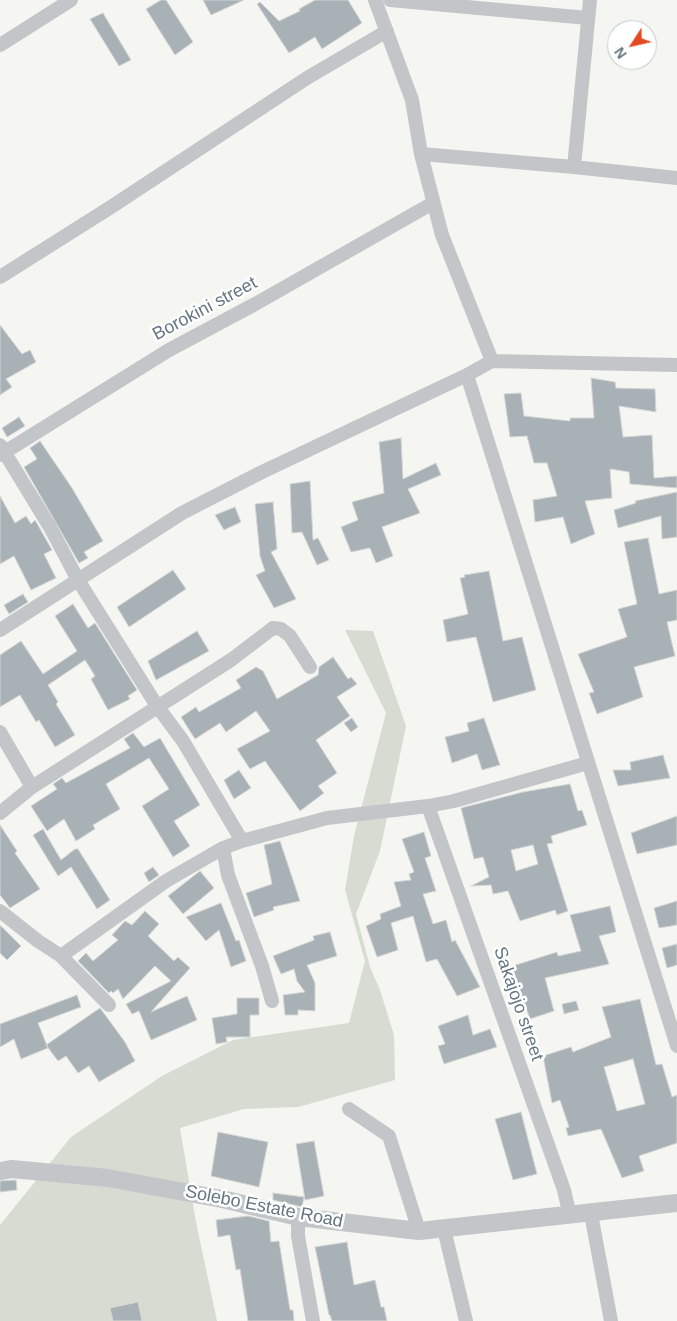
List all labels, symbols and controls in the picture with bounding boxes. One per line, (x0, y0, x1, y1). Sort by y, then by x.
north arrow (607, 20, 657, 70)
text: N (611, 44, 630, 62)
street label: Borokini street (149, 272, 261, 346)
street label: Sakajojo street (488, 944, 548, 1064)
street label: Solebo Estate Road (183, 1181, 345, 1233)

